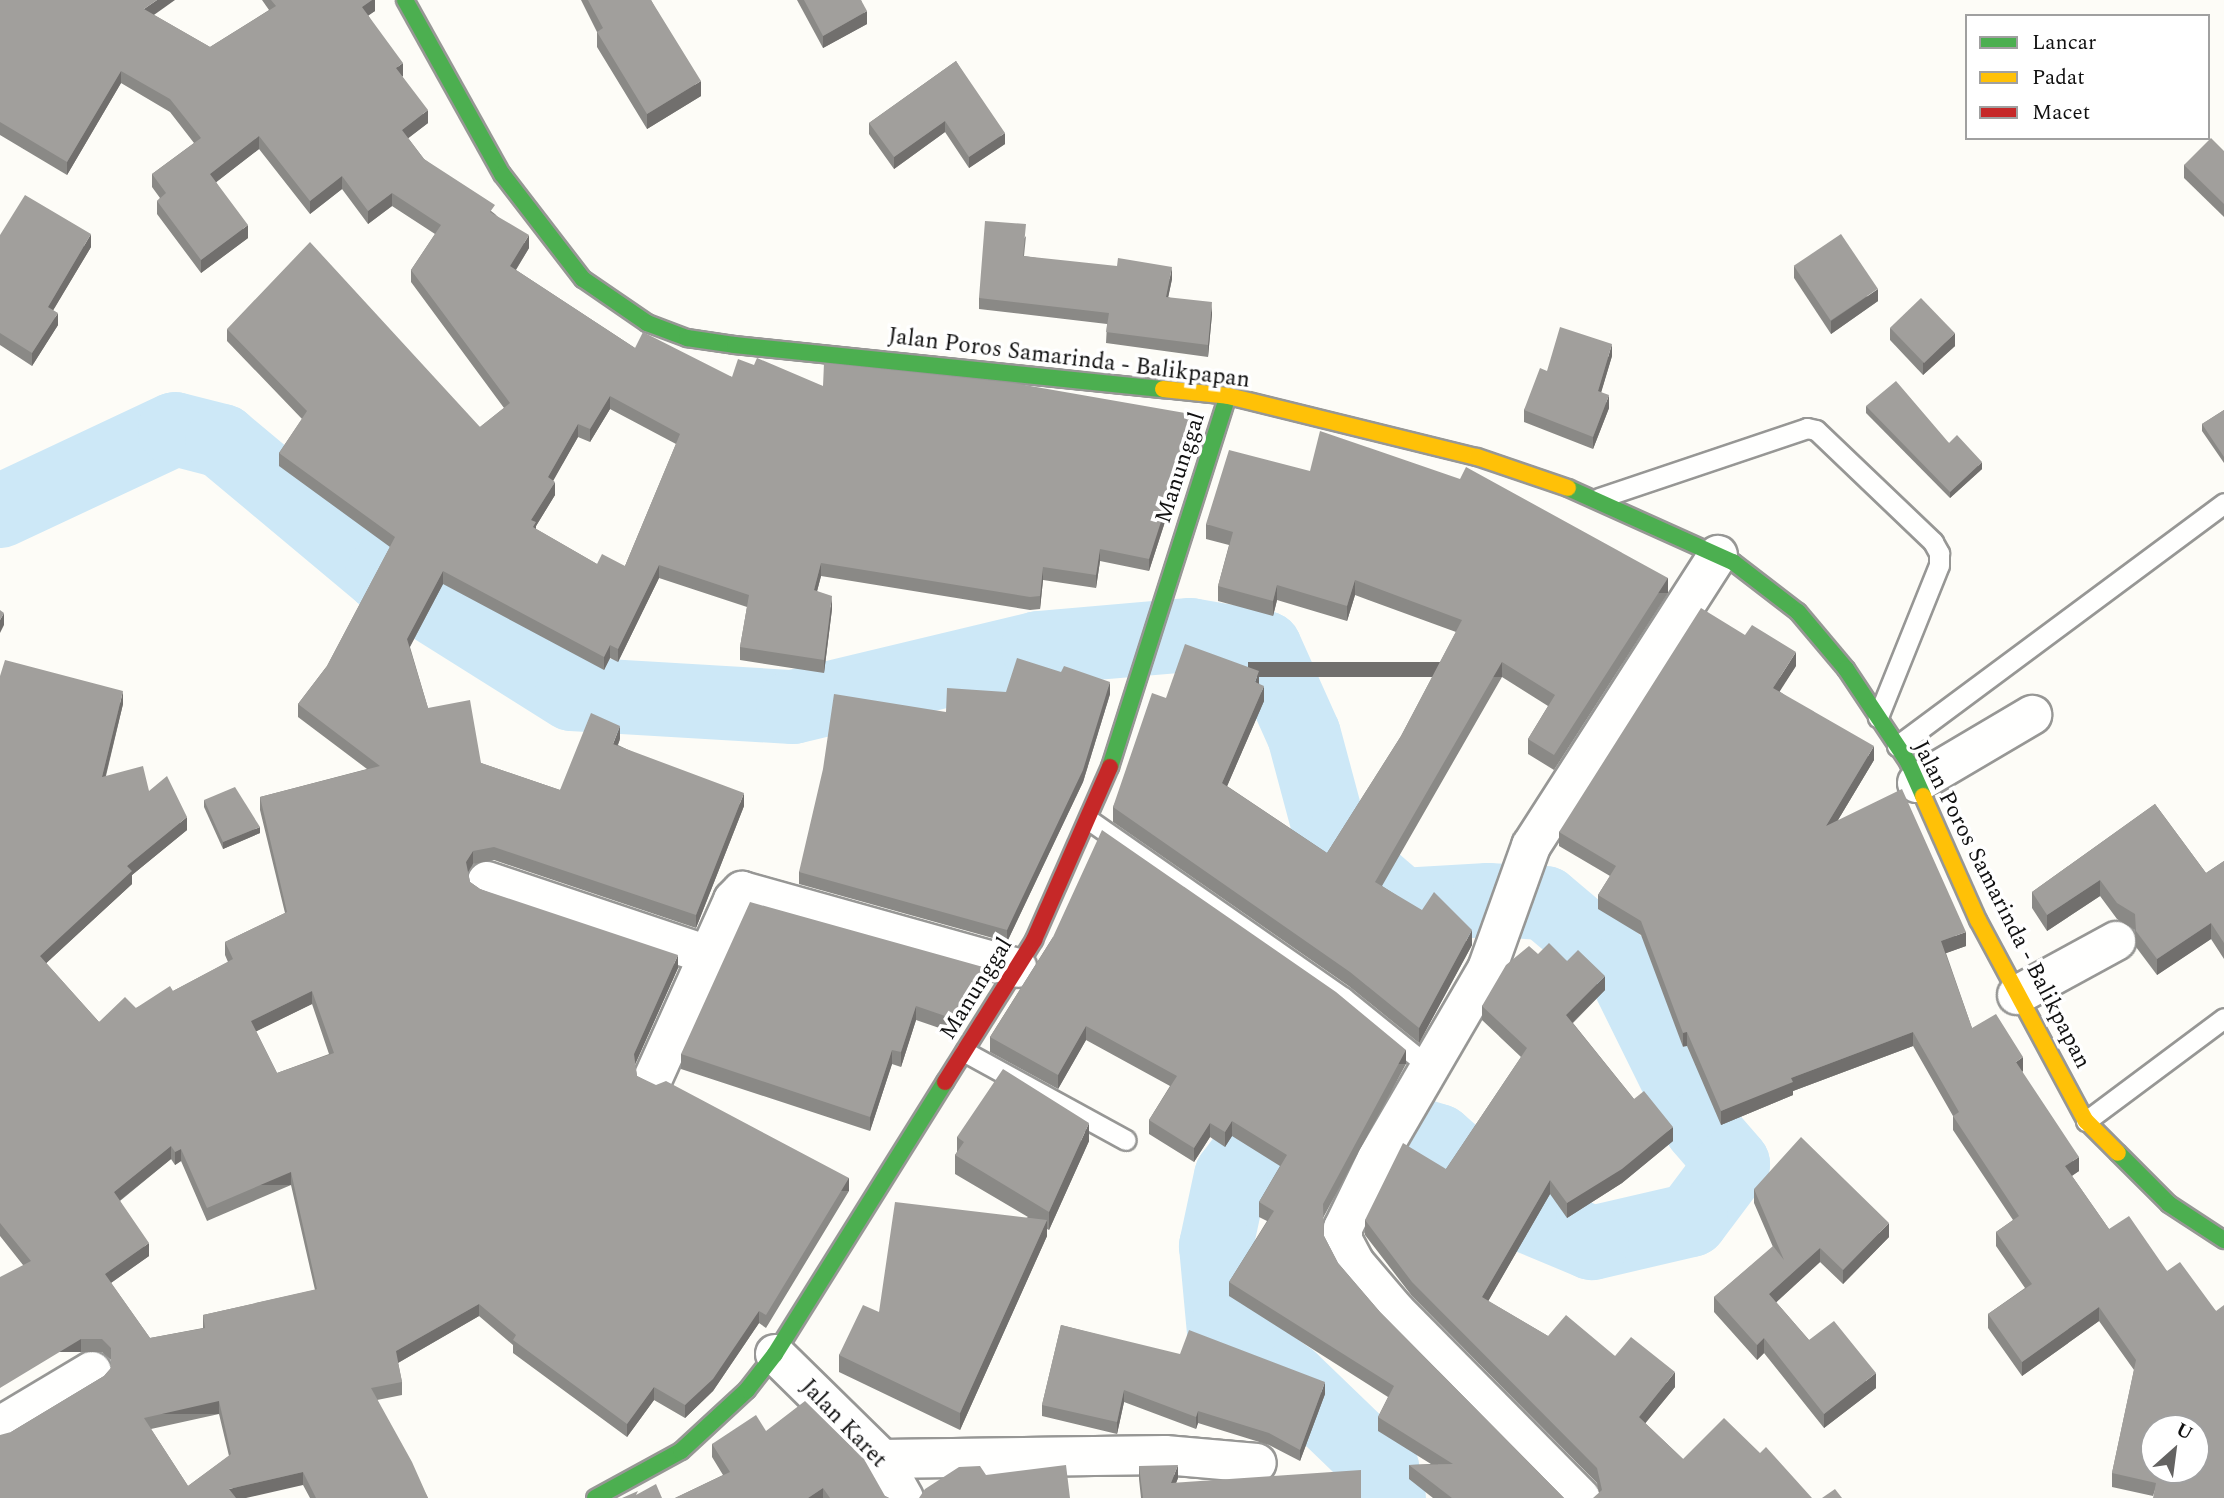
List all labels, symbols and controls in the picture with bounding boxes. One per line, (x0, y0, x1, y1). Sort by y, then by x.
legend (1965, 14, 2210, 140)
text: Lancar (2032, 27, 2096, 59)
text: Padat (2032, 62, 2085, 94)
text: Macet (2032, 97, 2090, 129)
street label: Jalan Poros Samarinda - Balikpapan (886, 323, 1252, 395)
street label: Manunggal (1150, 409, 1212, 527)
street label: Jalan Poros Samarinda - Balikpapan (1906, 736, 2096, 1074)
street label: Manunggal (935, 933, 1019, 1045)
street label: Jalan Karet (794, 1374, 892, 1474)
north arrow (2140, 1414, 2210, 1484)
text: U (2170, 1415, 2198, 1448)

